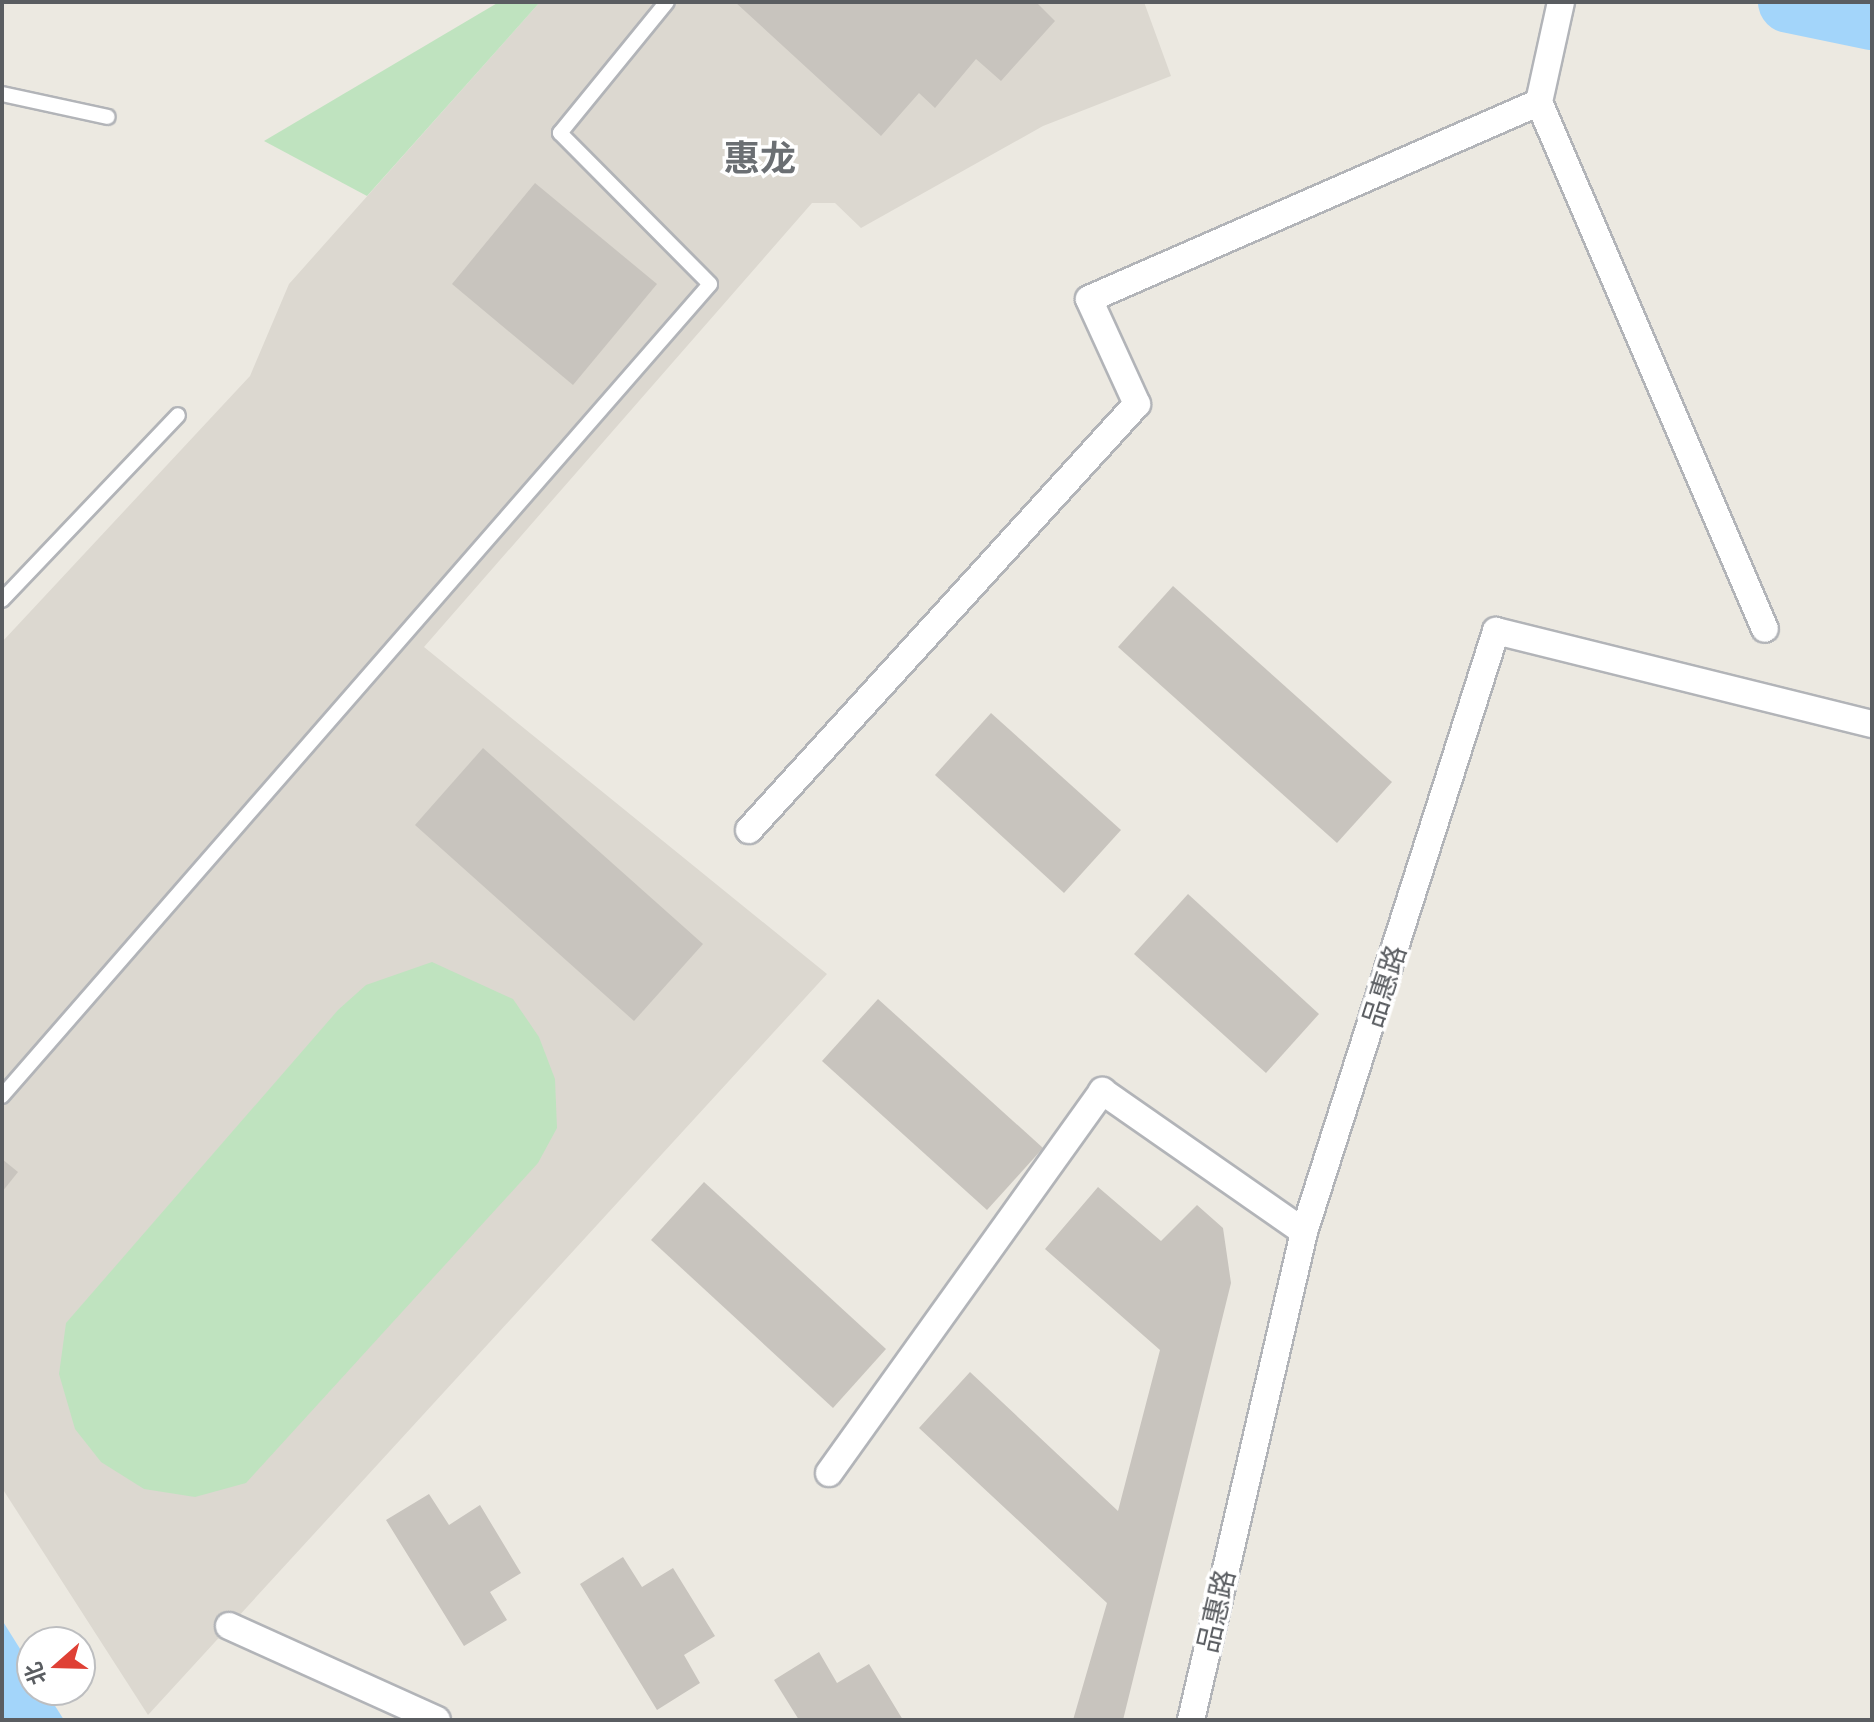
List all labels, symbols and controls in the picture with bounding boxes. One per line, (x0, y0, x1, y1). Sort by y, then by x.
district label: 惠龙 (724, 136, 796, 180)
street label: 品惠路 (1355, 941, 1413, 1031)
street label: 品惠路 (1190, 1566, 1242, 1656)
north arrow (16, 1626, 96, 1706)
text: 北 (16, 1657, 55, 1690)

